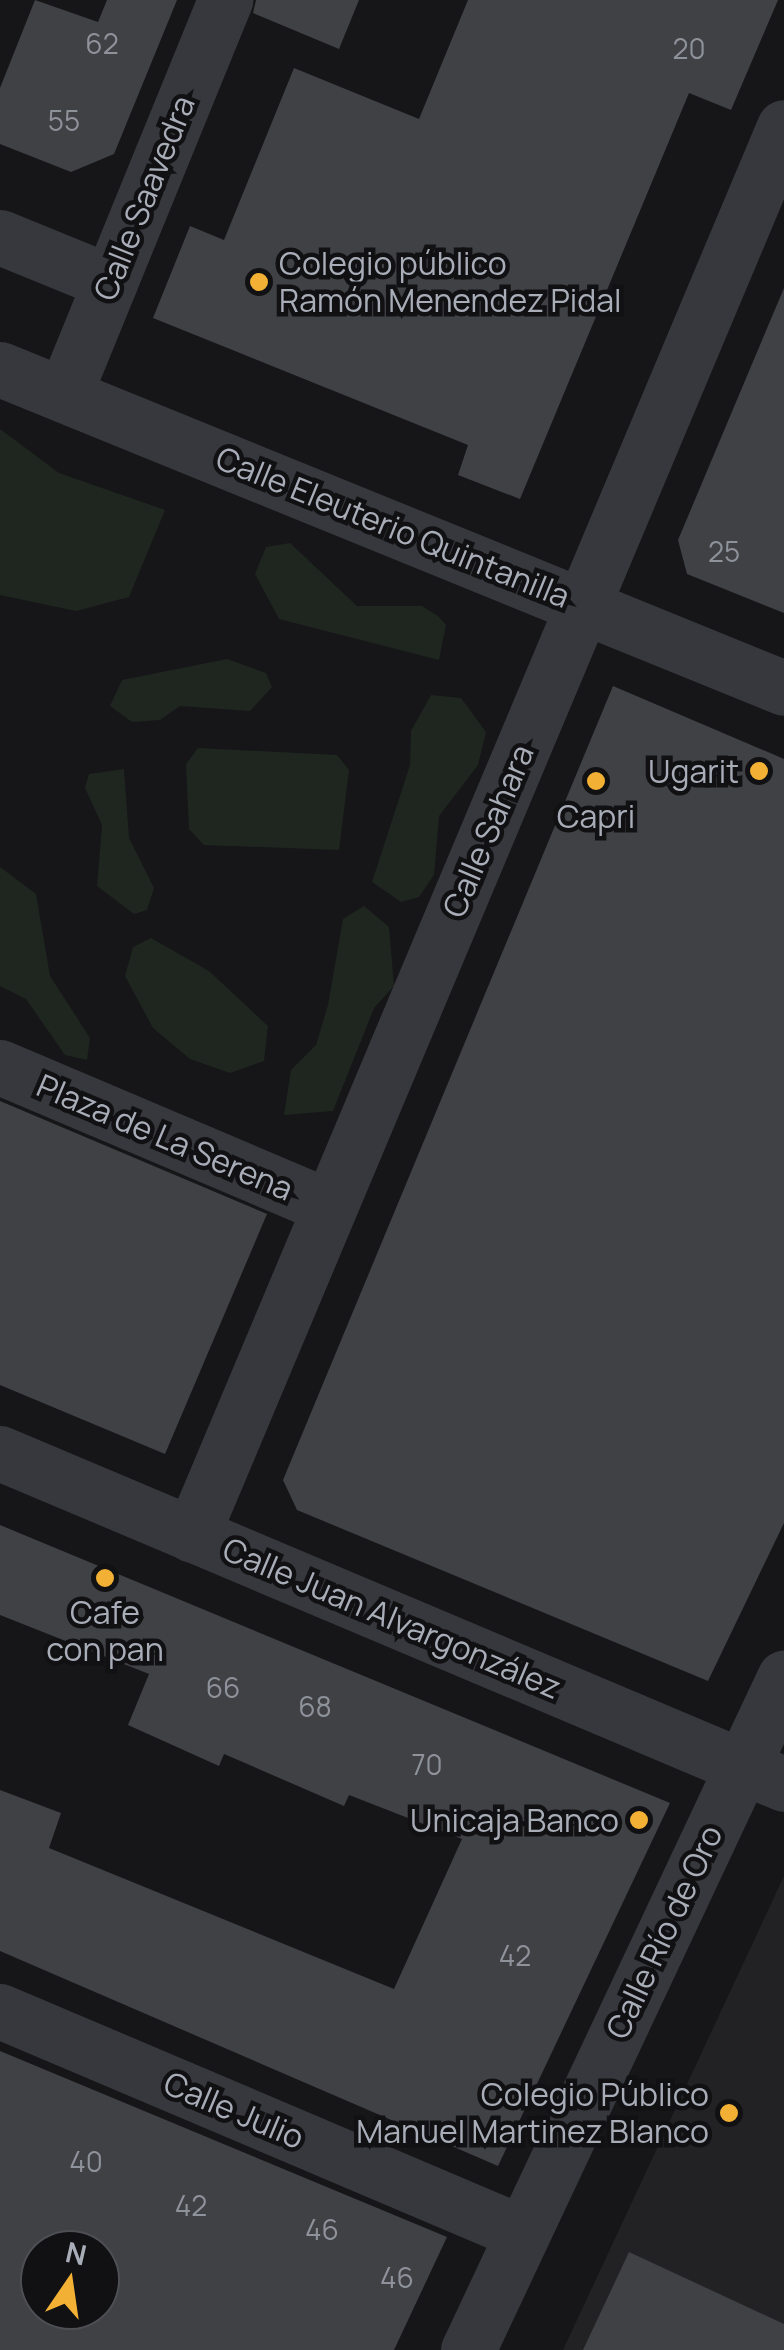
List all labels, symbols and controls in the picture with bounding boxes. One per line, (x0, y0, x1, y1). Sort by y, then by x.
house number: 62 (85, 26, 119, 60)
house number: 20 (672, 31, 706, 65)
street label: Calle Saavedra (85, 90, 203, 306)
house number: 55 (48, 103, 80, 137)
place label: Colegio público Ramón Menendez Pidal (279, 245, 621, 320)
marker: Colegio público Ramón Menendez Pidal (248, 271, 270, 293)
street label: Calle Eleuterio Quintanilla (211, 438, 575, 616)
house number: 25 (708, 534, 740, 568)
street label: Calle Sahara (434, 739, 542, 923)
place label: Ugarit (648, 752, 739, 790)
marker: Ugarit (748, 760, 770, 782)
marker: Capri (585, 770, 607, 792)
place label: Capri (557, 797, 635, 835)
street label: Plaza de La Serena (31, 1066, 299, 1208)
street label: Calle Juan Alvargonzález (217, 1529, 567, 1707)
marker: Cafe con pan (94, 1567, 116, 1589)
place label: Cafe con pan (46, 1594, 164, 1669)
house number: 66 (206, 1670, 240, 1704)
house number: 68 (298, 1689, 332, 1723)
house number: 70 (411, 1747, 443, 1781)
place label: Unicaja Banco (410, 1801, 619, 1839)
marker: Unicaja Banco (628, 1809, 650, 1831)
street label: Calle Río de Oro (598, 1819, 730, 2045)
house number: 42 (499, 1938, 531, 1972)
street label: Calle Julio (158, 2063, 310, 2157)
place label: Colegio Público Manuel Martinez Blanco (356, 2076, 709, 2151)
marker: Colegio Público Manuel Martinez Blanco (718, 2102, 740, 2124)
house number: 40 (69, 2144, 103, 2178)
house number: 42 (175, 2188, 207, 2222)
house number: 46 (305, 2212, 339, 2246)
north arrow (20, 2230, 120, 2330)
text: N (62, 2232, 90, 2273)
house number: 46 (380, 2260, 414, 2294)

